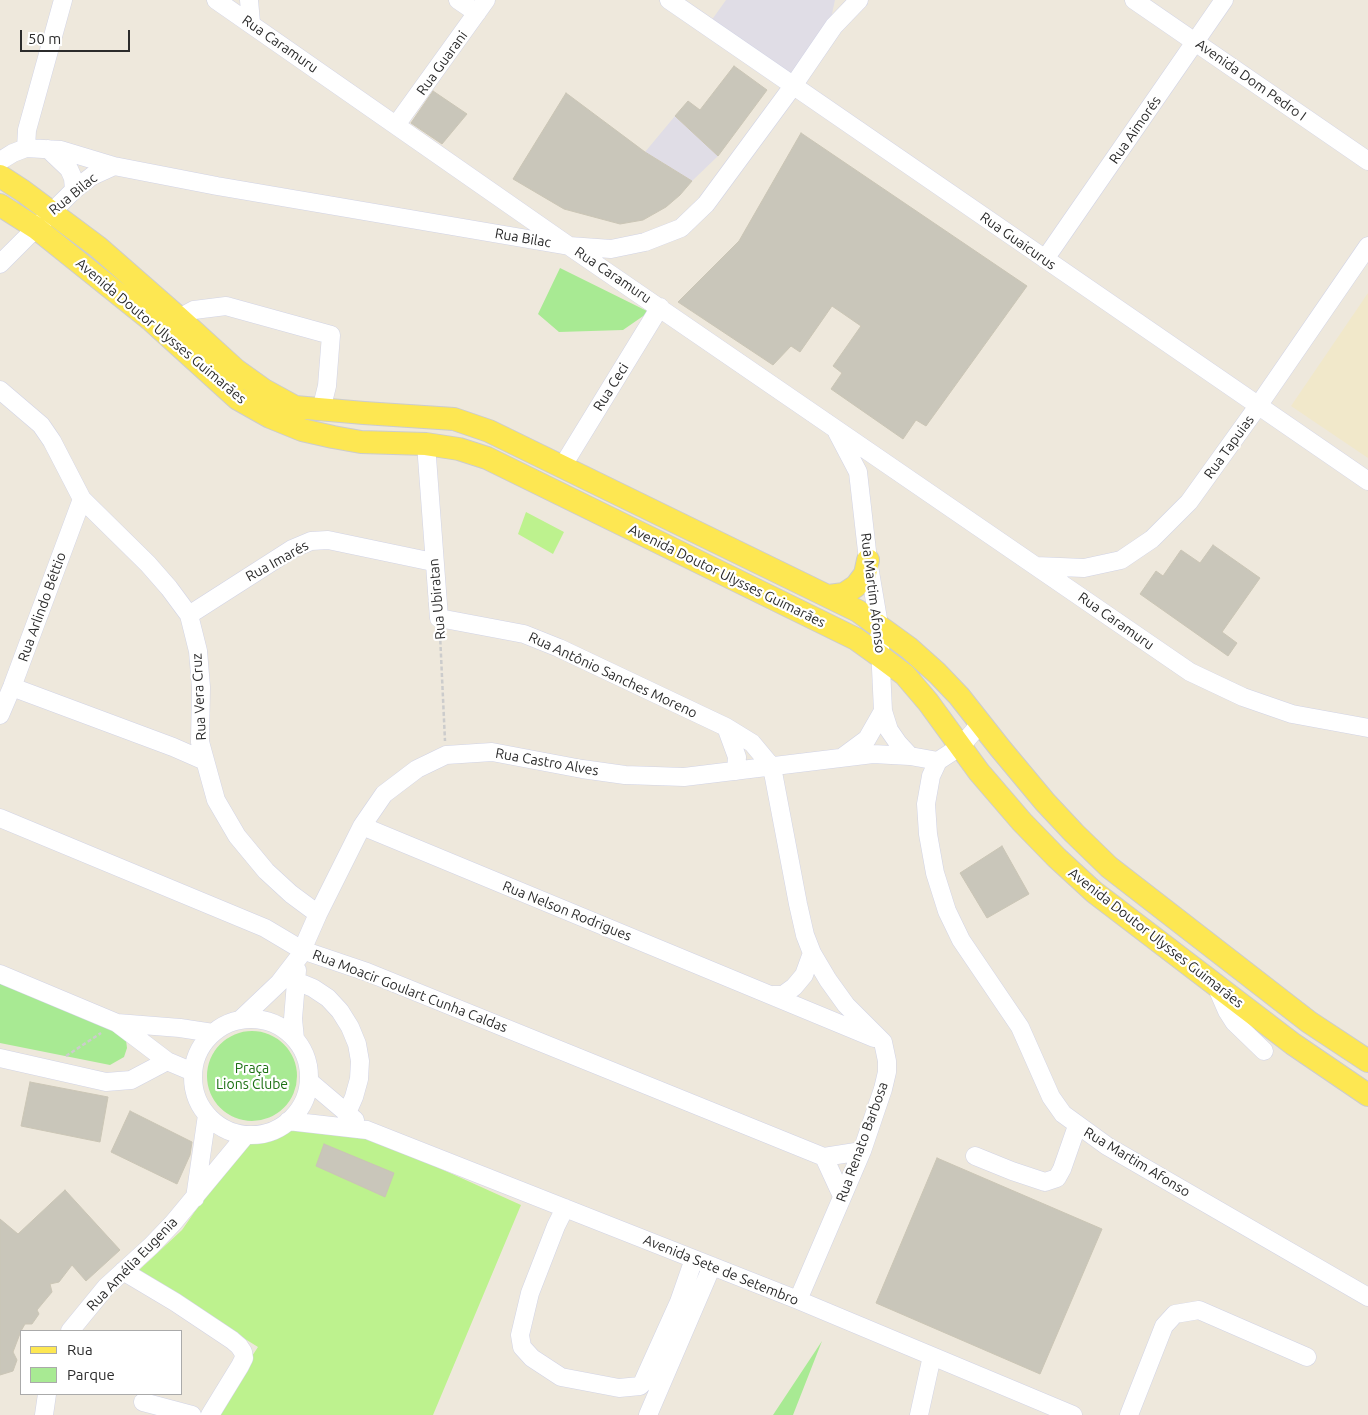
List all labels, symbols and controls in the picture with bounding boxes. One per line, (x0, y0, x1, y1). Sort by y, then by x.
street label: Rua Caramuru (239, 12, 321, 76)
scale bar (22, 20, 132, 52)
street label: Rua Guarani (413, 28, 471, 98)
text: 50 m (28, 30, 61, 47)
street label: Avenida Dom Pedro I (1192, 36, 1310, 124)
street label: Rua Aimorés (1105, 93, 1165, 167)
street label: Rua Bilac (46, 170, 100, 218)
street label: Rua Guaicurus (977, 209, 1059, 273)
street label: Rua Bilac (494, 225, 552, 251)
street label: Rua Caramuru (572, 243, 654, 307)
street label: Avenida Doutor Ulysses Guimarães (72, 255, 250, 407)
street label: Rua Ceci (590, 360, 632, 414)
street label: Rua Tapuias (1200, 412, 1258, 482)
street label: Avenida Doutor Ulysses Guimarães (626, 521, 828, 631)
street label: Rua Martim Afonso (857, 532, 889, 654)
street label: Rua Imarés (243, 537, 311, 585)
street label: Rua Arlindo Béttio (14, 550, 70, 664)
street label: Rua Ubiratan (425, 558, 449, 640)
street label: Rua Caramuru (1075, 589, 1157, 653)
street label: Rua Antônio Sanches Moreno (526, 628, 700, 722)
street label: Rua Vera Cruz (188, 653, 210, 741)
street label: Rua Castro Alves (494, 745, 600, 779)
street label: Avenida Doutor Ulysses Guimarães (1065, 865, 1247, 1011)
street label: Rua Nelson Rodrigues (500, 877, 634, 945)
street label: Rua Moacir Goulart Cunha Caldas (310, 946, 510, 1036)
park label: Praça Lions Clube (216, 1060, 288, 1092)
street label: Rua Renato Barbosa (832, 1080, 892, 1204)
street label: Rua Martim Afonso (1081, 1124, 1193, 1200)
street label: Rua Amélia Eugenia (83, 1214, 181, 1314)
street label: Avenida Sete de Setembro (641, 1231, 801, 1309)
legend (20, 1330, 182, 1395)
text: Rua (67, 1341, 93, 1358)
text: Parque (67, 1366, 115, 1383)

